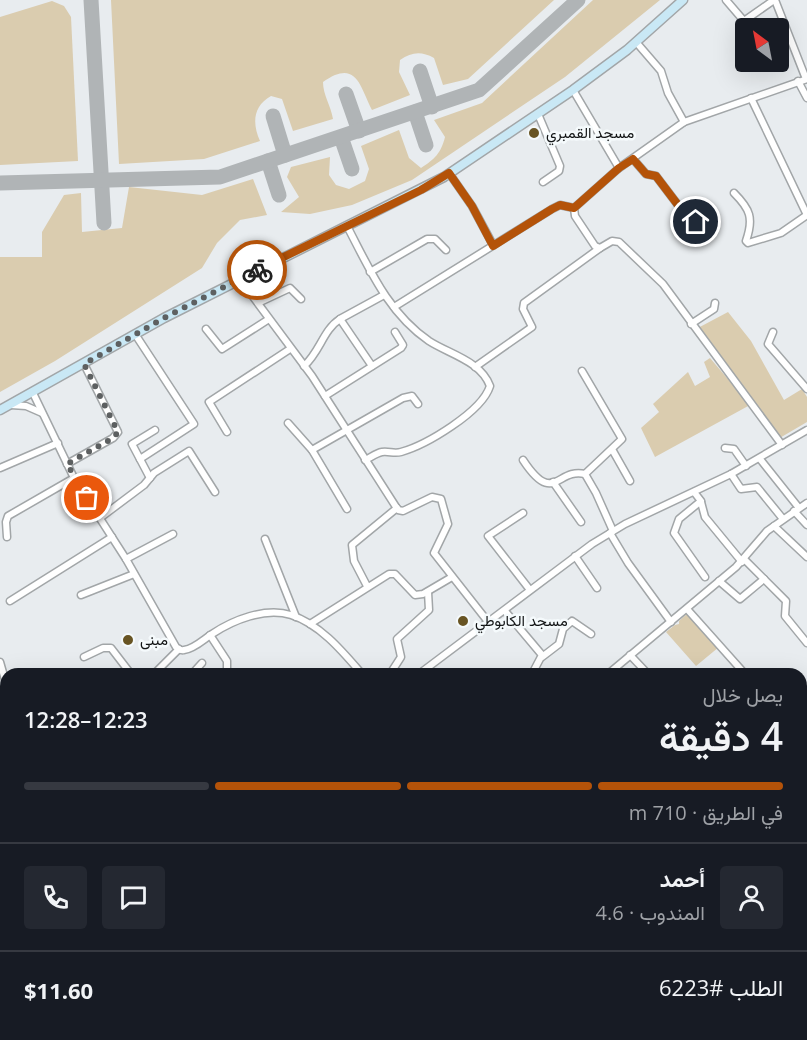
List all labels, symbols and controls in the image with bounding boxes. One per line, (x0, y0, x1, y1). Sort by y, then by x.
north arrow (735, 18, 789, 72)
map controls (735, 18, 789, 72)
place label: مسجد القمبري (546, 122, 634, 146)
marker: مسجد القمبري (527, 126, 541, 140)
pin (670, 196, 721, 247)
icon: home (679, 205, 712, 238)
courier (227, 240, 287, 300)
icon: bike (241, 254, 274, 287)
pin (61, 472, 112, 523)
icon: bag (70, 481, 103, 514)
place label: مسجد الكابوطي (475, 610, 568, 634)
marker: مسجد الكابوطي (456, 614, 470, 628)
place label: مبنى (140, 629, 168, 650)
marker: مبنى (121, 633, 135, 647)
text: يصل خلال (703, 681, 783, 708)
text: 12:23–12:28 (24, 704, 148, 734)
text: 4 دقيقة (659, 709, 783, 762)
text: في الطريق · 710 m (629, 799, 783, 826)
text: أحمد (660, 863, 705, 893)
button: phone (24, 866, 87, 929)
button: chat (102, 866, 165, 929)
button: person (720, 866, 783, 929)
text: المندوب · 4.6 (596, 899, 705, 926)
text: الطلب #6223 (659, 972, 783, 1002)
text: $11.60 (24, 975, 93, 1005)

